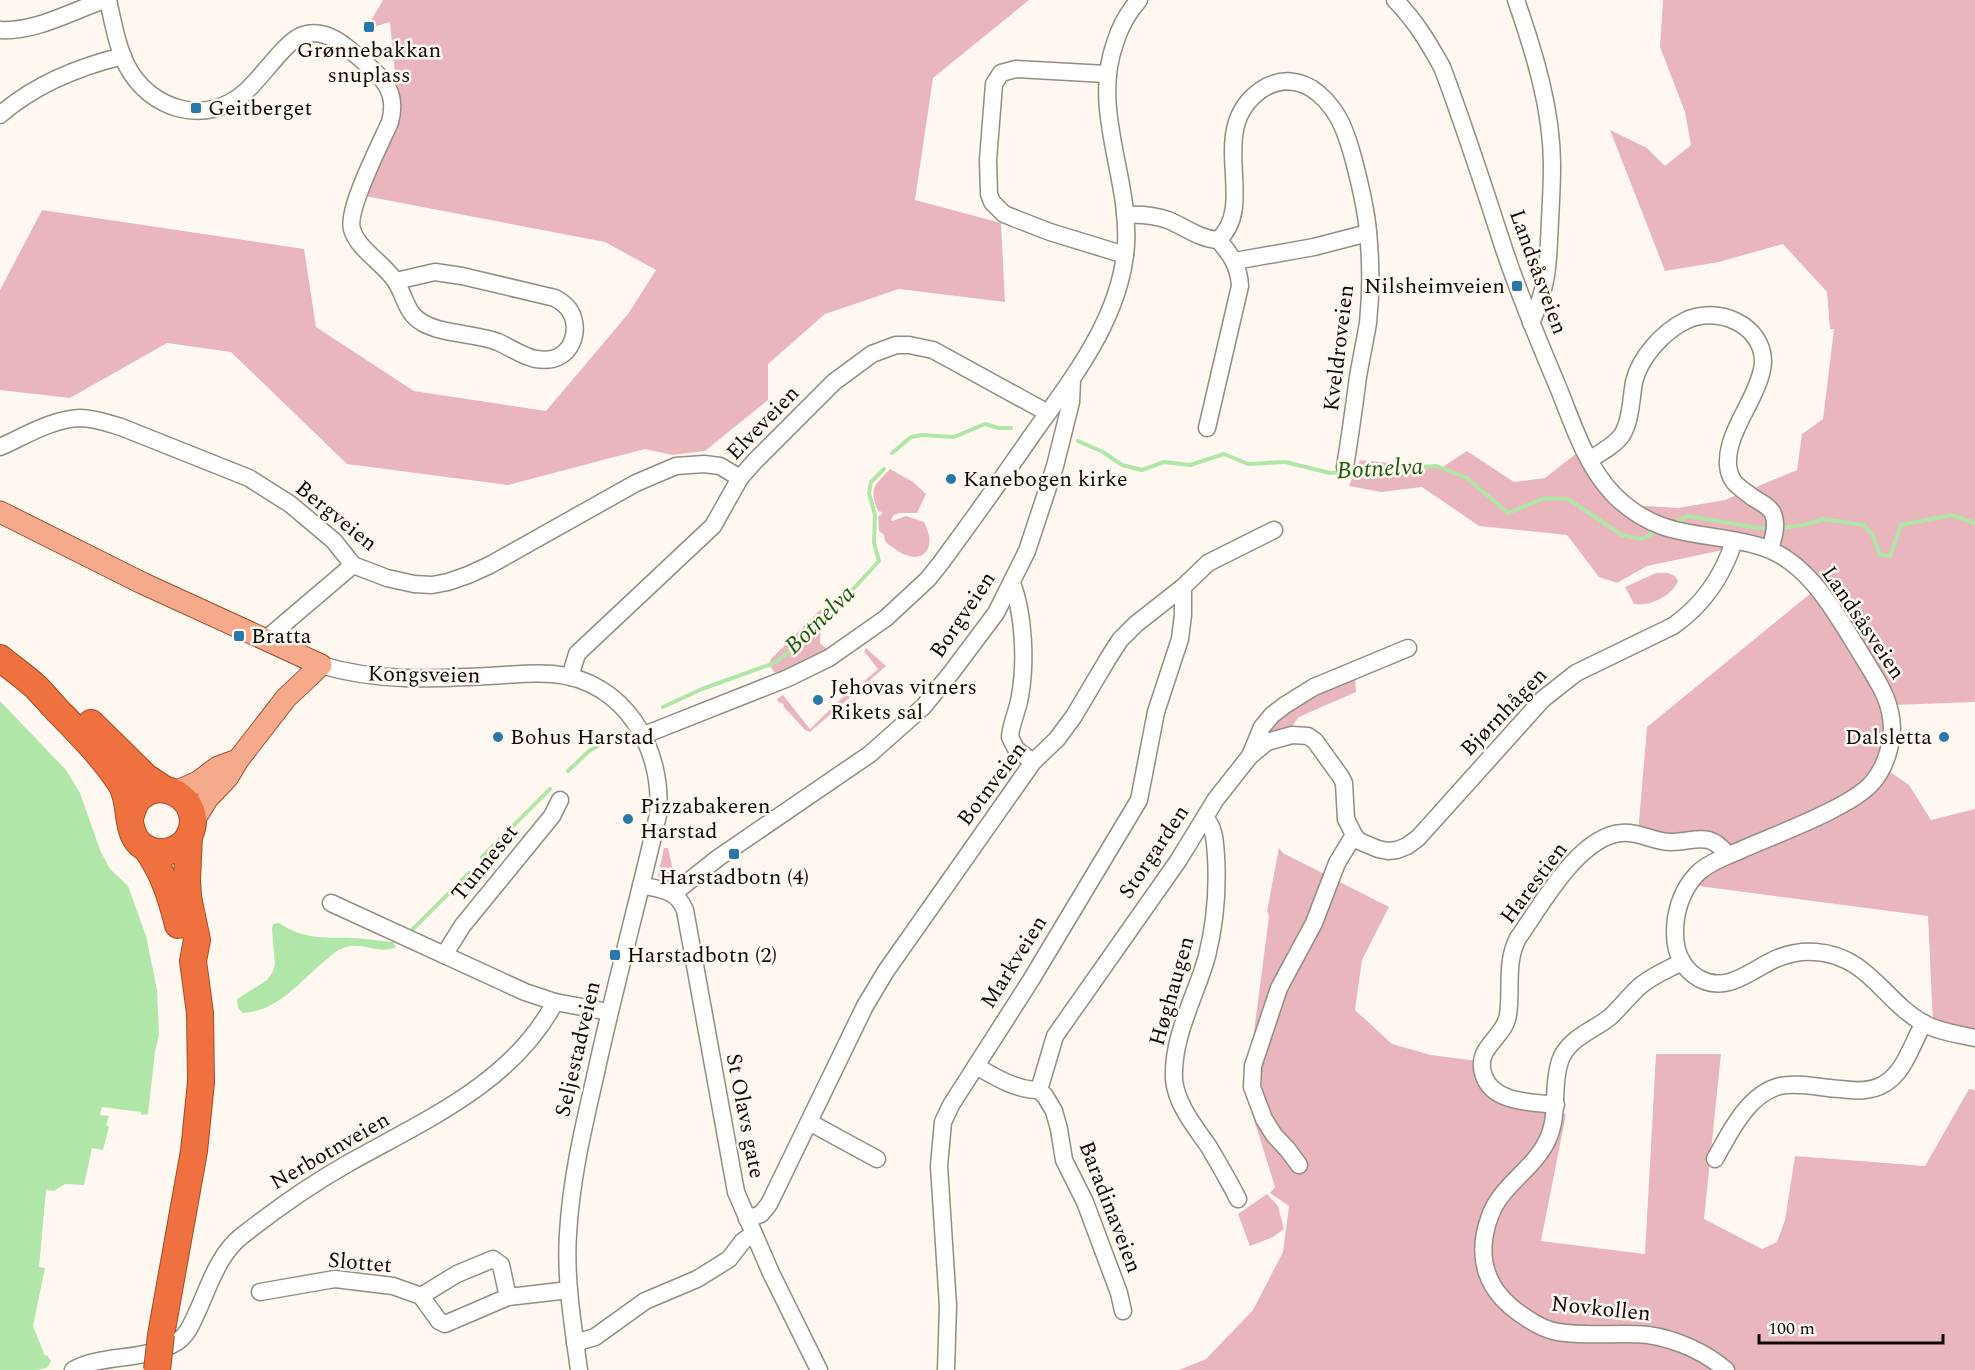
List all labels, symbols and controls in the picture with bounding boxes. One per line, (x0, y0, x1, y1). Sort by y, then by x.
marker: Grønnebakkan snuplass (362, 20, 376, 34)
place label: Grønnebakkan snuplass (297, 34, 441, 92)
place label: Geitberget (208, 92, 312, 125)
marker: Geitberget (189, 101, 203, 115)
street label: Landsåsveien (1500, 205, 1576, 339)
place label: Nilsheimveien (1364, 270, 1505, 303)
marker: Nilsheimveien (1510, 279, 1524, 293)
street label: Kveldroveien (1315, 283, 1363, 413)
street label: Elveveien (719, 378, 807, 468)
water label: Botnelva (1336, 449, 1424, 489)
place label: Kanebogen kirke (963, 463, 1128, 496)
street label: Bergveien (288, 472, 384, 560)
marker: Kanebogen kirke (944, 472, 958, 486)
street label: Landsåsveien (1813, 559, 1913, 687)
street label: Borgveien (922, 565, 1004, 665)
water label: Botnelva (776, 577, 864, 663)
place label: Bratta (251, 620, 312, 653)
marker: Bratta (232, 629, 246, 643)
street label: Kongsveien (367, 658, 481, 692)
street label: Bjørnhågen (1453, 660, 1555, 764)
place label: Jehovas vitners Rikets sal (830, 671, 977, 729)
marker: Jehovas vitners Rikets sal (811, 693, 825, 707)
place label: Bohus Harstad (510, 721, 654, 754)
place label: Dalsletta (1845, 721, 1932, 754)
marker: Bohus Harstad (491, 730, 505, 744)
marker: Dalsletta (1937, 730, 1951, 744)
street label: Botnveien (949, 735, 1035, 833)
place label: Pizzabakeren Harstad (640, 790, 771, 848)
street label: Storgarden (1110, 798, 1198, 906)
marker: Pizzabakeren Harstad (621, 812, 635, 826)
street label: Tunneset (443, 817, 527, 909)
street label: Harestien (1492, 835, 1576, 931)
marker: Harstadbotn (4) (727, 847, 741, 861)
place label: Harstadbotn (4) (659, 861, 809, 894)
street label: Markveien (972, 909, 1056, 1015)
street label: Høghaugen (1141, 932, 1203, 1050)
place label: Harstadbotn (2) (627, 939, 777, 972)
marker: Harstadbotn (2) (608, 948, 622, 962)
street label: Seljestadveien (546, 978, 610, 1120)
street label: St Olavs gate (717, 1051, 773, 1181)
street label: Nerbotnveien (264, 1103, 396, 1199)
street label: Baradinaveien (1070, 1136, 1150, 1278)
street label: Slottet (327, 1244, 394, 1282)
street label: Novkollen (1549, 1287, 1653, 1331)
scale bar (1759, 1307, 1944, 1345)
text: 100 m (1768, 1315, 1815, 1342)

